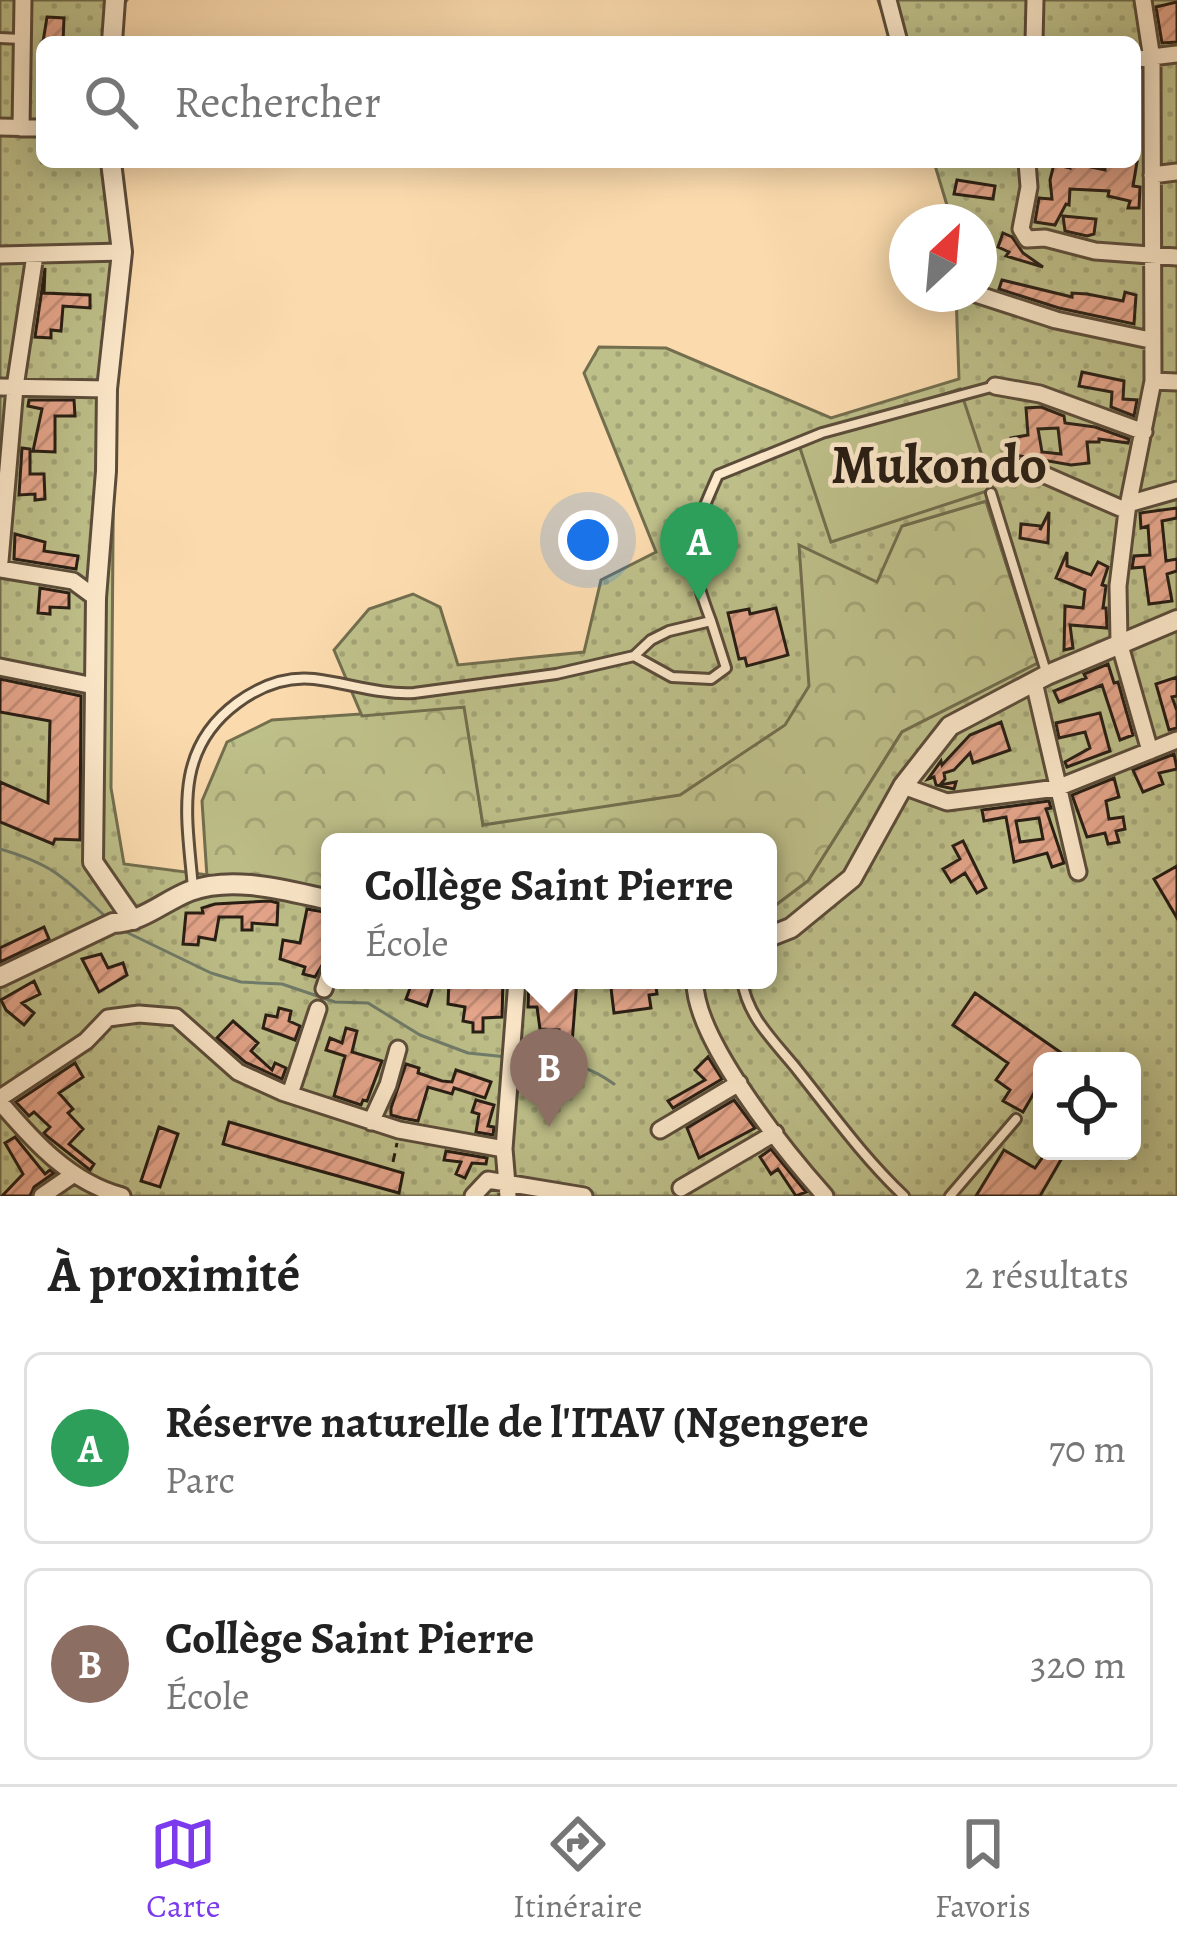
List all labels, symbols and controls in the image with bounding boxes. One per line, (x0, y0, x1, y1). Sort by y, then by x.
search box (36, 36, 1141, 168)
icon: search (78, 69, 144, 135)
text: Rechercher (174, 71, 381, 133)
north arrow (889, 204, 997, 312)
district label: Mukondo (831, 428, 1047, 502)
pin: A (660, 502, 738, 601)
your location (558, 510, 618, 570)
popup (321, 833, 777, 989)
text: Collège Saint Pierre (364, 854, 734, 916)
text: École (364, 916, 449, 969)
pin: B (510, 1028, 588, 1127)
map controls (1033, 1052, 1141, 1160)
button: locate (1033, 1052, 1141, 1160)
text: À proximité (48, 1239, 300, 1309)
text: 2 résultats (965, 1248, 1129, 1301)
text: Réserve naturelle de l'ITAV (Ngengere (165, 1391, 869, 1453)
text: A (78, 1422, 102, 1475)
text: 70 m (1049, 1422, 1126, 1475)
text: Parc (165, 1453, 235, 1506)
text: Collège Saint Pierre (165, 1607, 534, 1669)
text: B (78, 1638, 102, 1691)
text: 320 m (1030, 1638, 1126, 1691)
text: École (165, 1669, 249, 1722)
tab: Carte (146, 1811, 221, 1928)
tab: Itinéraire (513, 1811, 642, 1928)
tab: Favoris (935, 1811, 1031, 1928)

